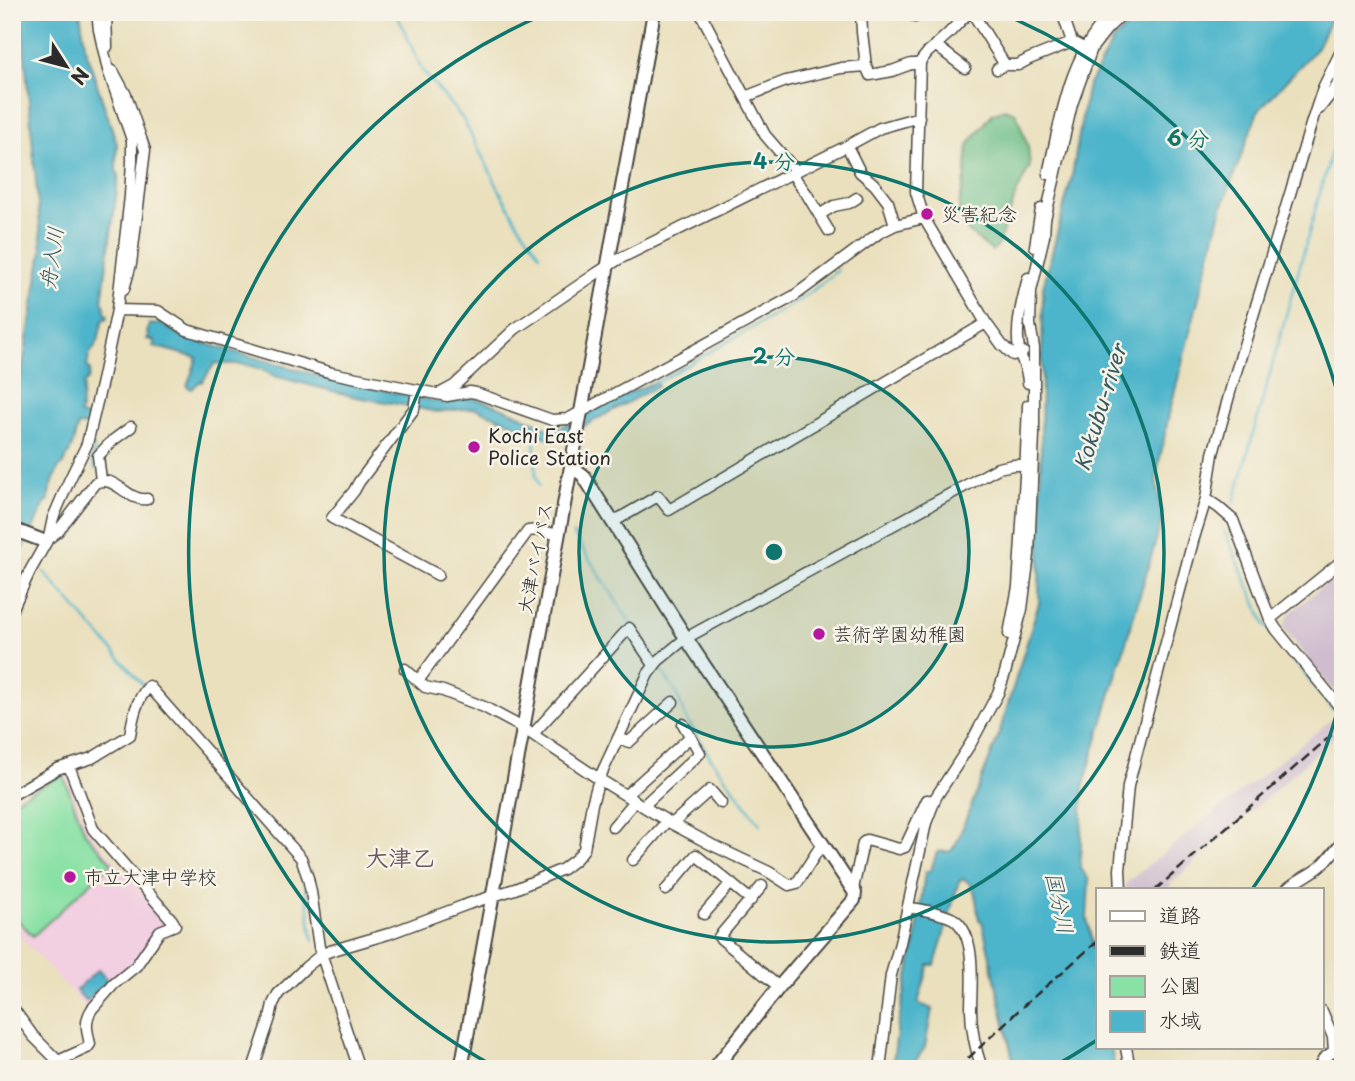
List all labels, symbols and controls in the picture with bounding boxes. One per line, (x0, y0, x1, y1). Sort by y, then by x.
north arrow (32, 32, 102, 102)
text: N (65, 62, 96, 91)
text: 6 分 (1167, 121, 1209, 153)
text: 4 分 (753, 144, 795, 176)
place label: 災害紀念 (941, 199, 1017, 227)
marker: 災害紀念 (919, 206, 935, 222)
water label: 舟入川 (30, 224, 70, 291)
water label: Kokubu-river (1065, 338, 1134, 475)
text: 2 分 (753, 339, 795, 371)
place label: Kochi East Police Station (488, 421, 611, 471)
marker: Kochi East Police Station (466, 439, 482, 455)
street label: 大津バイパス (509, 499, 559, 616)
centre of rings (762, 540, 786, 564)
place label: 芸術学園幼稚園 (833, 619, 966, 647)
marker: 芸術学園幼稚園 (811, 626, 827, 642)
district label: 大津乙 (366, 839, 435, 874)
place label: 市立大津中学校 (84, 862, 217, 890)
water label: 国分川 (1039, 868, 1083, 937)
marker: 市立大津中学校 (62, 869, 78, 885)
legend (1096, 888, 1324, 1050)
text: 道路 (1159, 898, 1201, 930)
text: 鉄道 (1159, 933, 1201, 965)
text: 公園 (1159, 968, 1201, 1000)
text: 水域 (1159, 1003, 1201, 1035)

